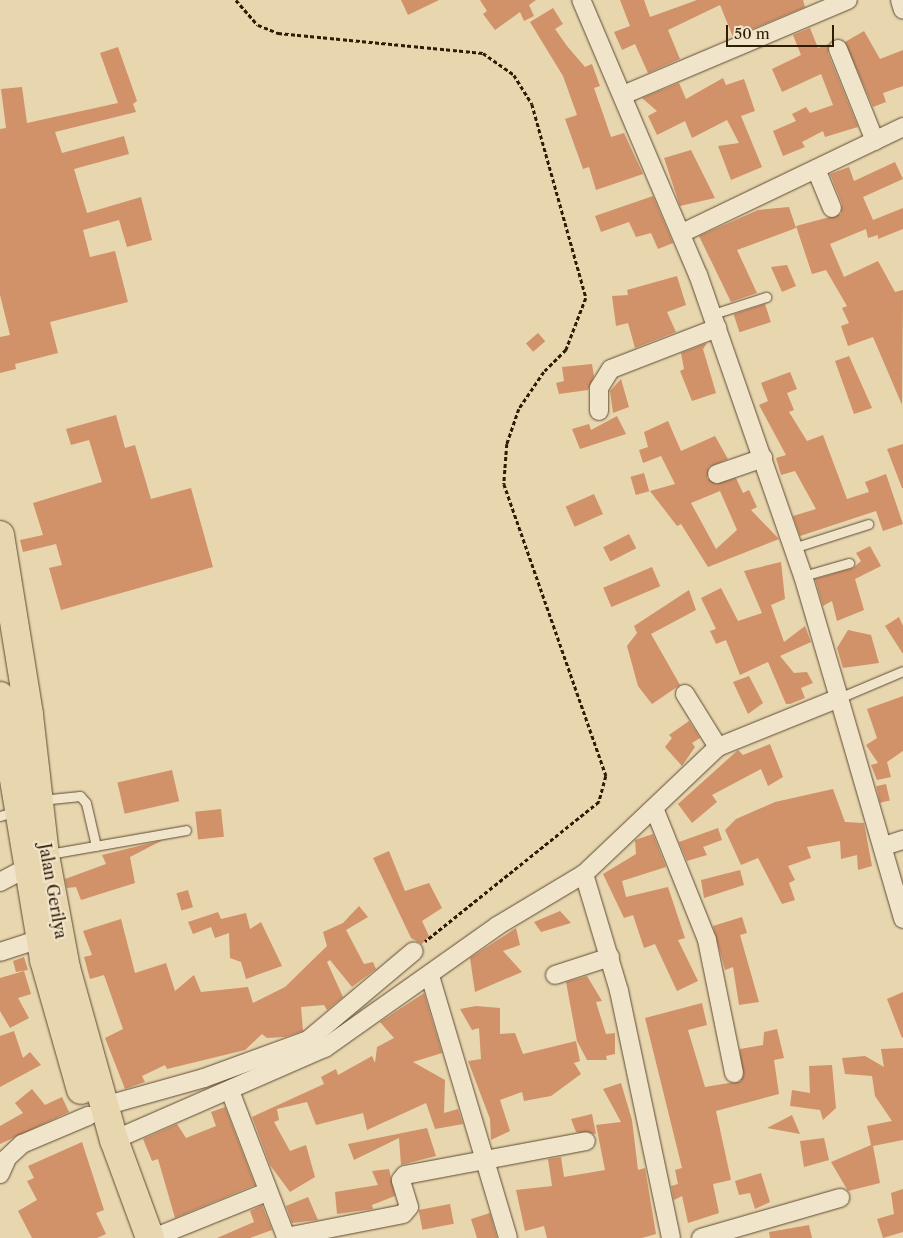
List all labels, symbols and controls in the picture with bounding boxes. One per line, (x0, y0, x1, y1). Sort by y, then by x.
scale bar (728, 15, 836, 47)
text: 50 m (734, 24, 770, 43)
street label: Jalan Gerilya (35, 842, 71, 940)

